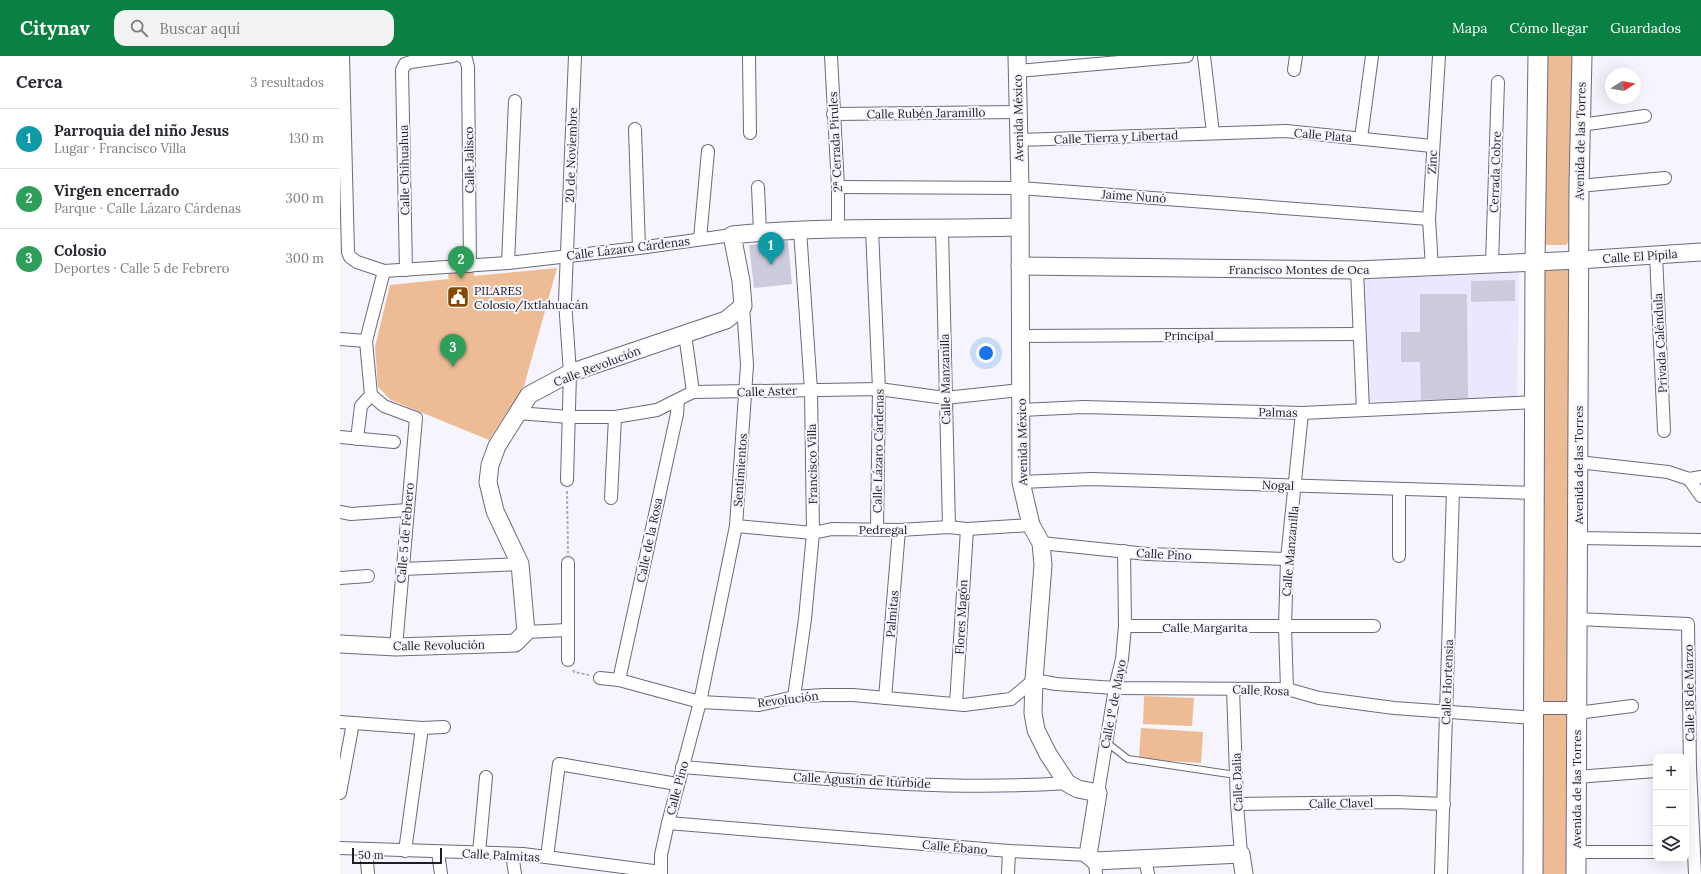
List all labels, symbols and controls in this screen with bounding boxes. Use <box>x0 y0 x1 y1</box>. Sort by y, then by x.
search box <box>114 10 394 46</box>
text: Citynav <box>20 16 90 40</box>
icon: search <box>128 17 150 39</box>
text: Buscar aquí <box>160 19 240 38</box>
text: Mapa <box>1452 19 1488 37</box>
text: Cómo llegar <box>1510 19 1588 37</box>
text: Guardados <box>1610 19 1681 37</box>
north arrow <box>1605 68 1641 104</box>
text: Cerca <box>16 71 63 93</box>
text: 3 resultados <box>250 74 324 91</box>
street label: Avenida México <box>1010 74 1026 163</box>
street label: Avenida de las Torres <box>1571 81 1589 201</box>
street label: 2ª Cerrada Pirules <box>825 91 845 193</box>
street label: Calle Rubén Jaramillo <box>866 104 986 122</box>
street label: 20 de Noviembre <box>562 107 580 203</box>
text: Parroquia del niño Jesus <box>54 121 229 140</box>
street label: Calle Chihuahua <box>396 124 412 216</box>
street label: Calle Plata <box>1293 125 1353 145</box>
street label: Calle Jalisco <box>461 126 477 194</box>
street label: Calle Tierra y Libertad <box>1053 127 1179 147</box>
text: 1 <box>26 130 32 147</box>
text: 130 m <box>289 130 324 147</box>
street label: Cerrada Cobre <box>1486 130 1504 213</box>
text: Lugar · Francisco Villa <box>54 140 186 157</box>
street label: Zinc <box>1424 150 1440 174</box>
text: Virgen encerrado <box>54 181 179 200</box>
street label: Jaime Nunó <box>1100 186 1167 206</box>
text: 2 <box>26 190 32 207</box>
text: 300 m <box>286 190 324 207</box>
text: Parque · Calle Lázaro Cárdenas <box>54 200 241 217</box>
pin: 1 <box>758 232 784 265</box>
street label: Calle Lázaro Cárdenas <box>565 233 691 263</box>
text: Colosio <box>54 241 107 260</box>
pin: 2 <box>448 246 474 279</box>
street label: Calle El Pípila <box>1602 246 1678 266</box>
text: 3 <box>25 250 33 267</box>
text: 300 m <box>286 250 324 267</box>
text: Deportes · Calle 5 de Febrero <box>54 260 229 277</box>
street label: Francisco Montes de Oca <box>1229 262 1369 277</box>
place label: PILARES Colosio/Ixtlahuacán <box>474 283 588 313</box>
public building icon: PILARES Colosio/Ixtlahuacán <box>445 284 471 310</box>
street label: Privada Caléndula <box>1650 293 1670 393</box>
street label: Principal <box>1164 328 1214 343</box>
street label: Calle Manzanilla <box>937 333 953 425</box>
pin: 3 <box>440 334 466 367</box>
street label: Calle Revolución <box>551 342 643 390</box>
your location <box>976 343 996 363</box>
street label: Calle Aster <box>737 382 798 400</box>
street label: Calle Lázaro Cárdenas <box>869 388 887 513</box>
street label: Avenida México <box>1014 398 1030 487</box>
street label: Palmas <box>1258 404 1298 420</box>
street label: Avenida de las Torres <box>1571 405 1586 525</box>
street label: Francisco Villa <box>804 424 820 504</box>
street label: Sentimientos <box>730 432 750 507</box>
street label: Nogal <box>1262 477 1294 493</box>
street label: Calle 5 de Febrero <box>393 482 417 584</box>
street label: Calle de la Rosa <box>633 496 665 584</box>
street label: Calle Manzanilla <box>1279 505 1301 597</box>
street label: Pedregal <box>859 522 907 537</box>
street label: Calle Pino <box>1136 545 1192 563</box>
street label: Flores Magón <box>952 579 970 655</box>
street label: Palmitas <box>882 589 902 638</box>
street label: Calle Margarita <box>1162 620 1248 635</box>
street label: Calle Revolución <box>393 637 485 653</box>
street label: Calle Hortensia <box>1438 639 1456 725</box>
street label: Calle 18 de Marzo <box>1681 644 1697 742</box>
street label: Calle 1º de Mayo <box>1097 658 1129 750</box>
street label: Calle Rosa <box>1232 682 1290 698</box>
street label: Revolución <box>757 688 819 710</box>
street label: Avenida de las Torres <box>1569 729 1584 849</box>
street label: Calle Dalia <box>1228 752 1246 812</box>
map controls <box>1653 754 1689 862</box>
button: + <box>1653 754 1689 790</box>
street label: Calle Pino <box>663 759 691 817</box>
street label: Calle Agustín de Itúrbide <box>793 769 932 791</box>
button: − <box>1653 790 1689 826</box>
street label: Calle Clavel <box>1309 795 1373 811</box>
button: layers <box>1653 826 1689 862</box>
street label: Calle Ébano <box>922 837 988 857</box>
street label: Calle Palmitas <box>462 845 541 865</box>
scale bar <box>352 846 442 865</box>
text: 50 m <box>358 848 384 862</box>

